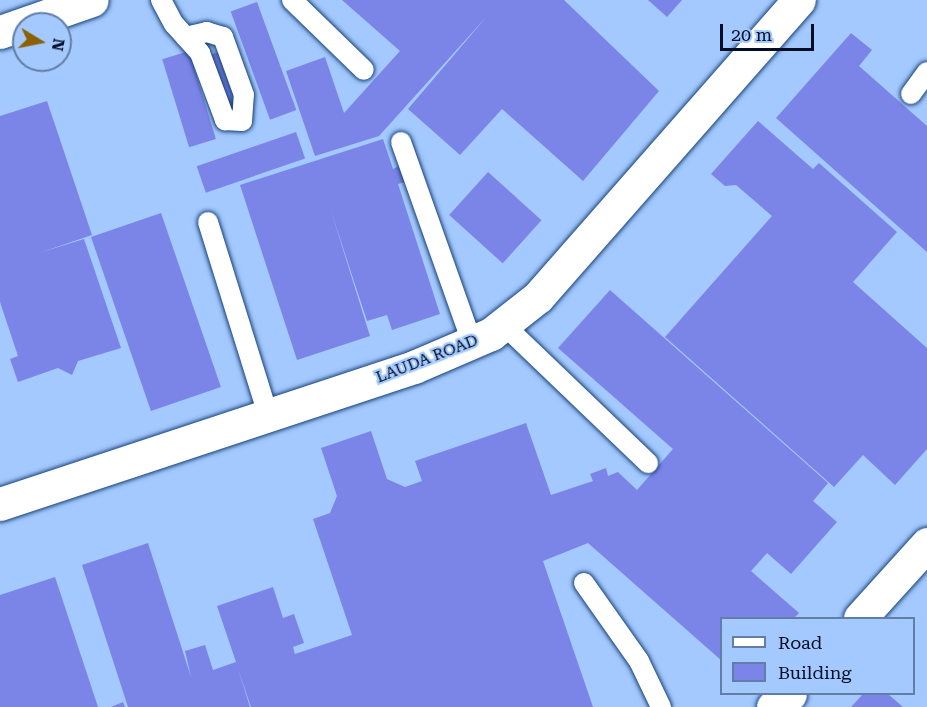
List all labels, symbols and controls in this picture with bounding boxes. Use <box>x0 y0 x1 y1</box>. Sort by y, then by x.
north arrow <box>12 12 72 72</box>
scale bar <box>723 12 818 50</box>
text: 20 m <box>731 24 772 45</box>
text: N <box>48 37 69 53</box>
street label: LAUDA ROAD <box>373 331 481 387</box>
legend <box>720 617 915 695</box>
text: Road <box>778 632 822 653</box>
text: Building <box>778 662 852 683</box>

